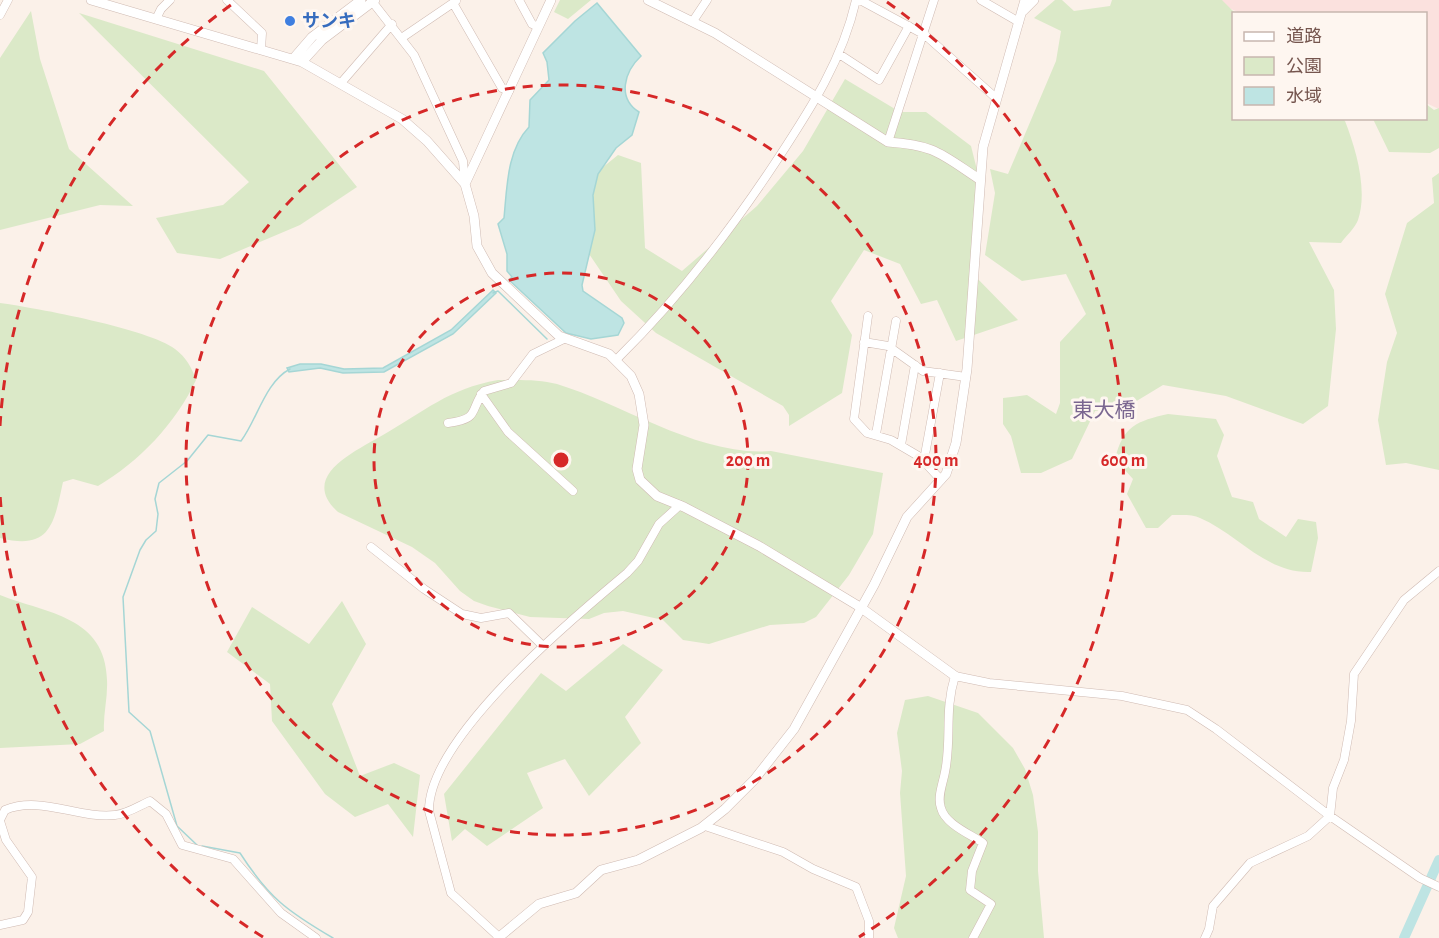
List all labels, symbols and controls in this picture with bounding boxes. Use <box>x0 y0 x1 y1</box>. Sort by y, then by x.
place label: サンキ <box>302 12 356 31</box>
legend <box>1232 12 1427 120</box>
marker: サンキ <box>283 14 297 28</box>
text: 道路 <box>1286 26 1322 46</box>
text: 公園 <box>1286 57 1322 76</box>
text: 水域 <box>1286 87 1322 106</box>
district label: 東大橋 <box>1073 399 1136 421</box>
centre of rings <box>551 450 571 470</box>
text: 200 m <box>726 452 770 470</box>
text: 400 m <box>913 452 959 470</box>
text: 600 m <box>1101 452 1145 470</box>

